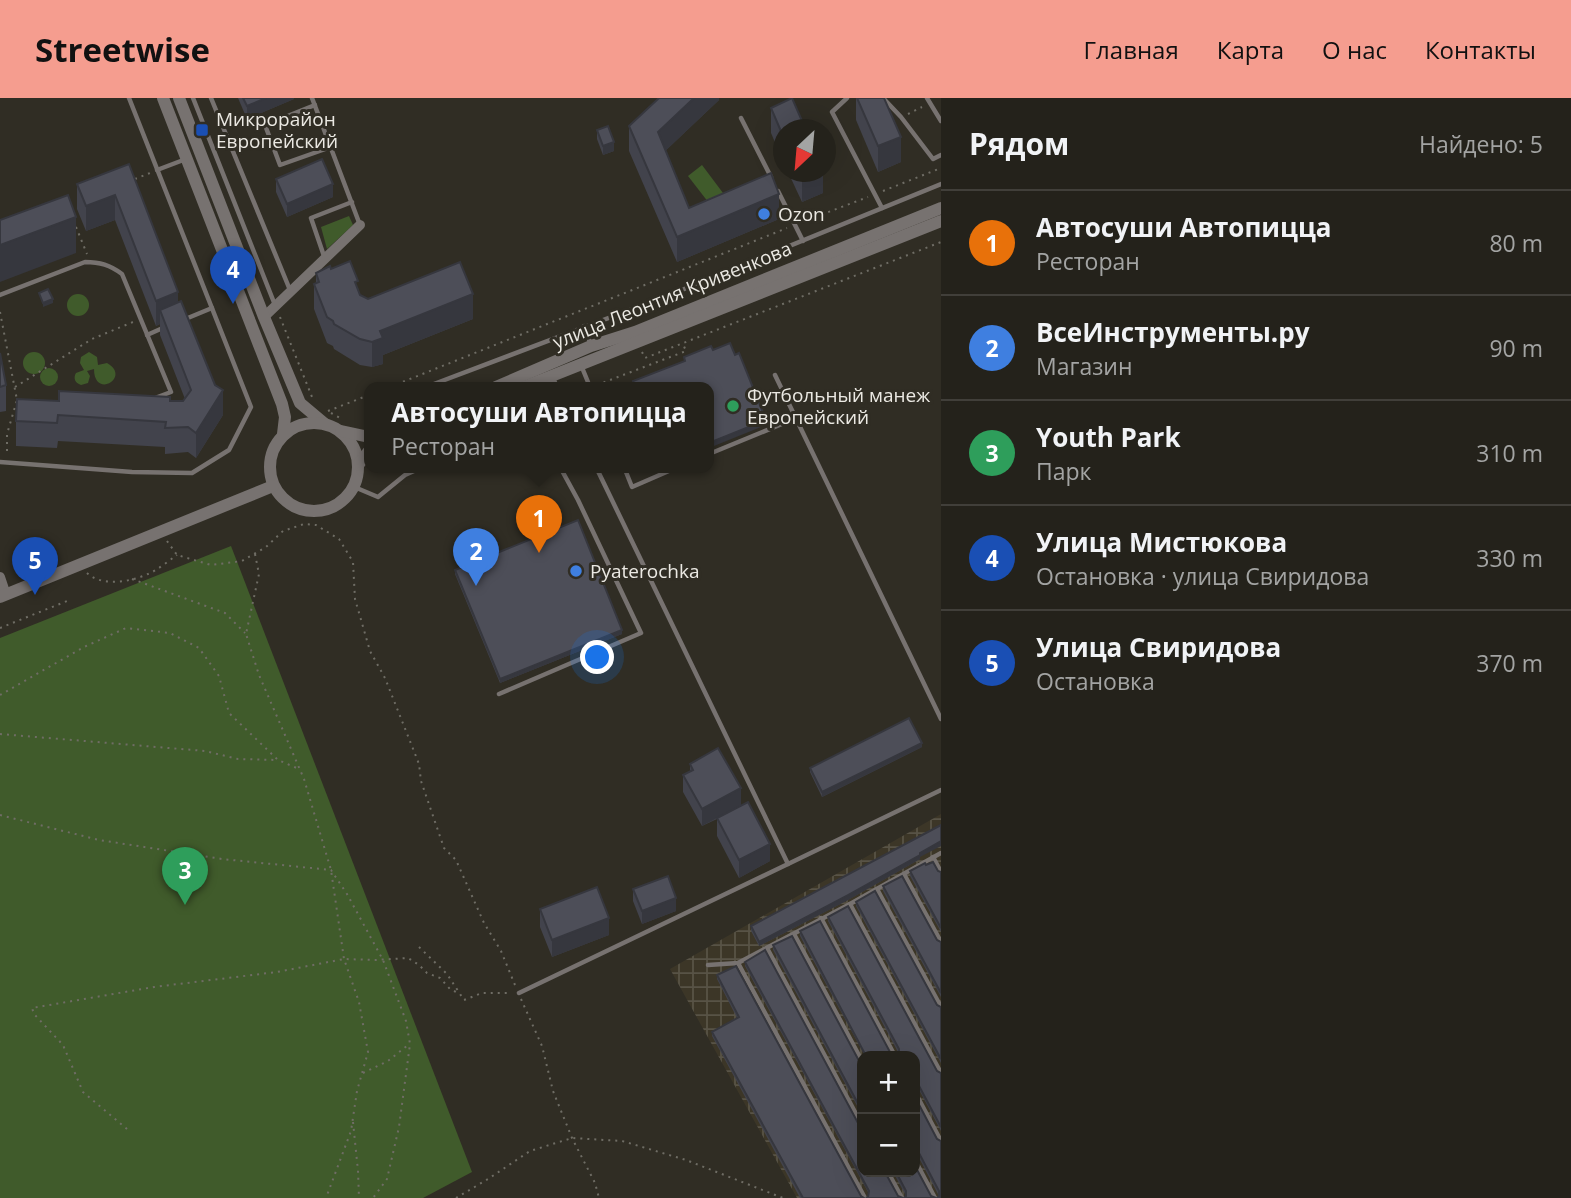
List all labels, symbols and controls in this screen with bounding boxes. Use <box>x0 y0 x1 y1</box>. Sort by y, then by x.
text: Streetwise <box>35 27 210 72</box>
text: Главная <box>1084 33 1179 66</box>
text: Карта <box>1217 33 1284 66</box>
text: О нас <box>1322 33 1387 66</box>
text: Контакты <box>1425 33 1536 66</box>
place label: Микрорайон Европейский <box>216 106 338 154</box>
north arrow <box>773 119 836 182</box>
marker: Микрорайон Европейский <box>194 122 210 138</box>
text: Рядом <box>969 123 1069 164</box>
text: Найдено: 5 <box>1419 128 1543 160</box>
place label: Ozon <box>778 201 825 227</box>
marker: Ozon <box>756 206 772 222</box>
text: Автосуши Автопицца <box>1036 209 1332 245</box>
text: 1 <box>985 227 999 259</box>
text: 80 m <box>1489 227 1543 259</box>
street label: улица Леонтия Кривенкова <box>549 235 795 355</box>
text: Ресторан <box>1036 245 1140 277</box>
pin: 4 <box>210 246 256 304</box>
text: ВсеИнструменты.ру <box>1036 314 1309 350</box>
text: 2 <box>985 332 999 364</box>
text: 90 m <box>1489 332 1543 364</box>
text: Магазин <box>1036 350 1132 382</box>
popup <box>364 382 714 473</box>
place label: Футбольный манеж Европейский <box>747 382 930 430</box>
text: Автосуши Автопицца <box>391 394 687 430</box>
marker: Футбольный манеж Европейский <box>725 398 741 414</box>
text: Youth Park <box>1036 419 1181 455</box>
text: Ресторан <box>391 430 495 462</box>
text: 3 <box>985 437 999 469</box>
text: 310 m <box>1476 437 1543 469</box>
text: Парк <box>1036 455 1091 487</box>
pin: 1 <box>516 495 562 553</box>
text: Улица Мистюкова <box>1036 524 1287 560</box>
pin: 2 <box>453 528 499 586</box>
pin: 5 <box>12 537 58 595</box>
text: 4 <box>985 542 999 574</box>
text: 330 m <box>1476 542 1543 574</box>
place label: Pyaterochka <box>590 558 699 584</box>
text: Остановка · улица Свиридова <box>1036 560 1369 592</box>
marker: Pyaterochka <box>568 563 584 579</box>
text: Улица Свиридова <box>1036 629 1281 665</box>
your location <box>580 640 614 674</box>
text: 5 <box>985 647 999 679</box>
text: 370 m <box>1476 647 1543 679</box>
text: Остановка <box>1036 665 1155 697</box>
pin: 3 <box>162 847 208 905</box>
map controls <box>857 1051 920 1177</box>
button: + <box>857 1051 920 1114</box>
button: − <box>857 1114 920 1177</box>

